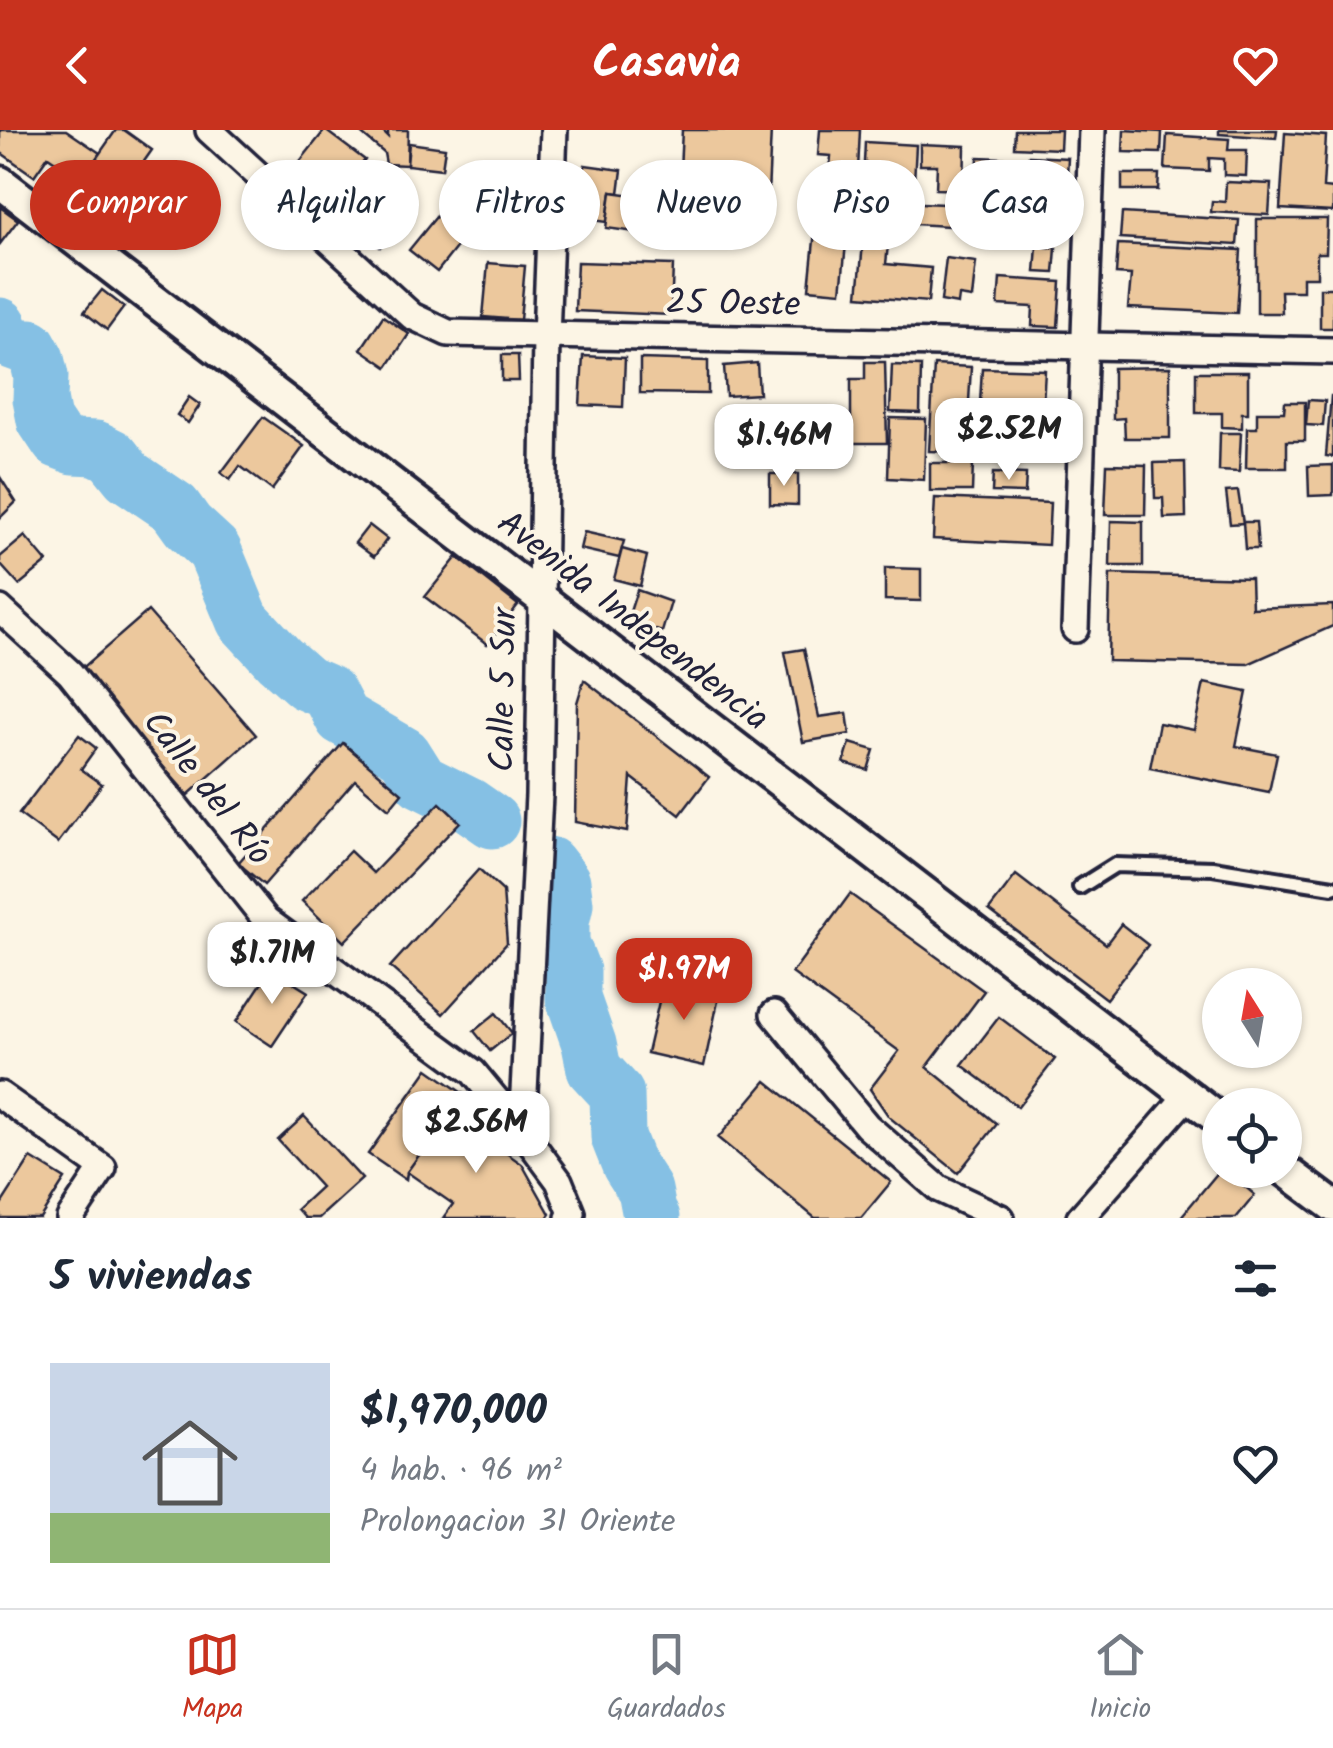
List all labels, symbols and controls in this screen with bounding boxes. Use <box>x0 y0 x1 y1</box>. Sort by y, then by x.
text: Casavia <box>592 29 741 101</box>
icon: back <box>50 38 105 93</box>
icon: heart <box>1228 38 1283 93</box>
chip: Comprar <box>30 160 221 250</box>
chip: Alquilar <box>241 160 419 250</box>
chip: Filtros <box>439 160 600 250</box>
chip: Nuevo <box>620 160 777 250</box>
chip: Piso <box>797 160 925 250</box>
chip: Casa <box>945 160 1084 250</box>
street label: 25 Oeste <box>665 276 801 334</box>
pin: $2.52M <box>928 398 1090 483</box>
pin: $1.46M <box>703 404 865 489</box>
text: $2.52M <box>957 405 1061 456</box>
text: $1.46M <box>736 411 832 462</box>
street label: Avenida Independencia <box>484 498 780 746</box>
street label: Calle 5 Sur <box>476 605 534 773</box>
street label: Calle del Río <box>127 699 285 879</box>
pin: $1.71M <box>191 922 353 1007</box>
text: $1.71M <box>229 929 315 980</box>
pin: $1.97M <box>603 938 765 1023</box>
text: $1.97M <box>638 945 730 996</box>
north arrow <box>1202 968 1302 1068</box>
map controls <box>1202 968 1302 1188</box>
button: locate <box>1202 1088 1302 1188</box>
pin: $2.56M <box>395 1091 557 1176</box>
text: $2.56M <box>425 1098 527 1149</box>
text: 5 viviendas <box>50 1245 252 1312</box>
icon: filters <box>1228 1251 1283 1306</box>
text: $1,970,000 <box>360 1379 547 1446</box>
icon: home <box>130 1403 250 1523</box>
icon: heart <box>1228 1436 1283 1491</box>
text: 4 hab. · 96 m² <box>360 1446 562 1497</box>
text: Prolongacion 31 Oriente <box>360 1497 676 1548</box>
tab: Mapa <box>182 1627 244 1732</box>
tab: Guardados <box>607 1627 726 1732</box>
tab: Inicio <box>1089 1627 1151 1732</box>

